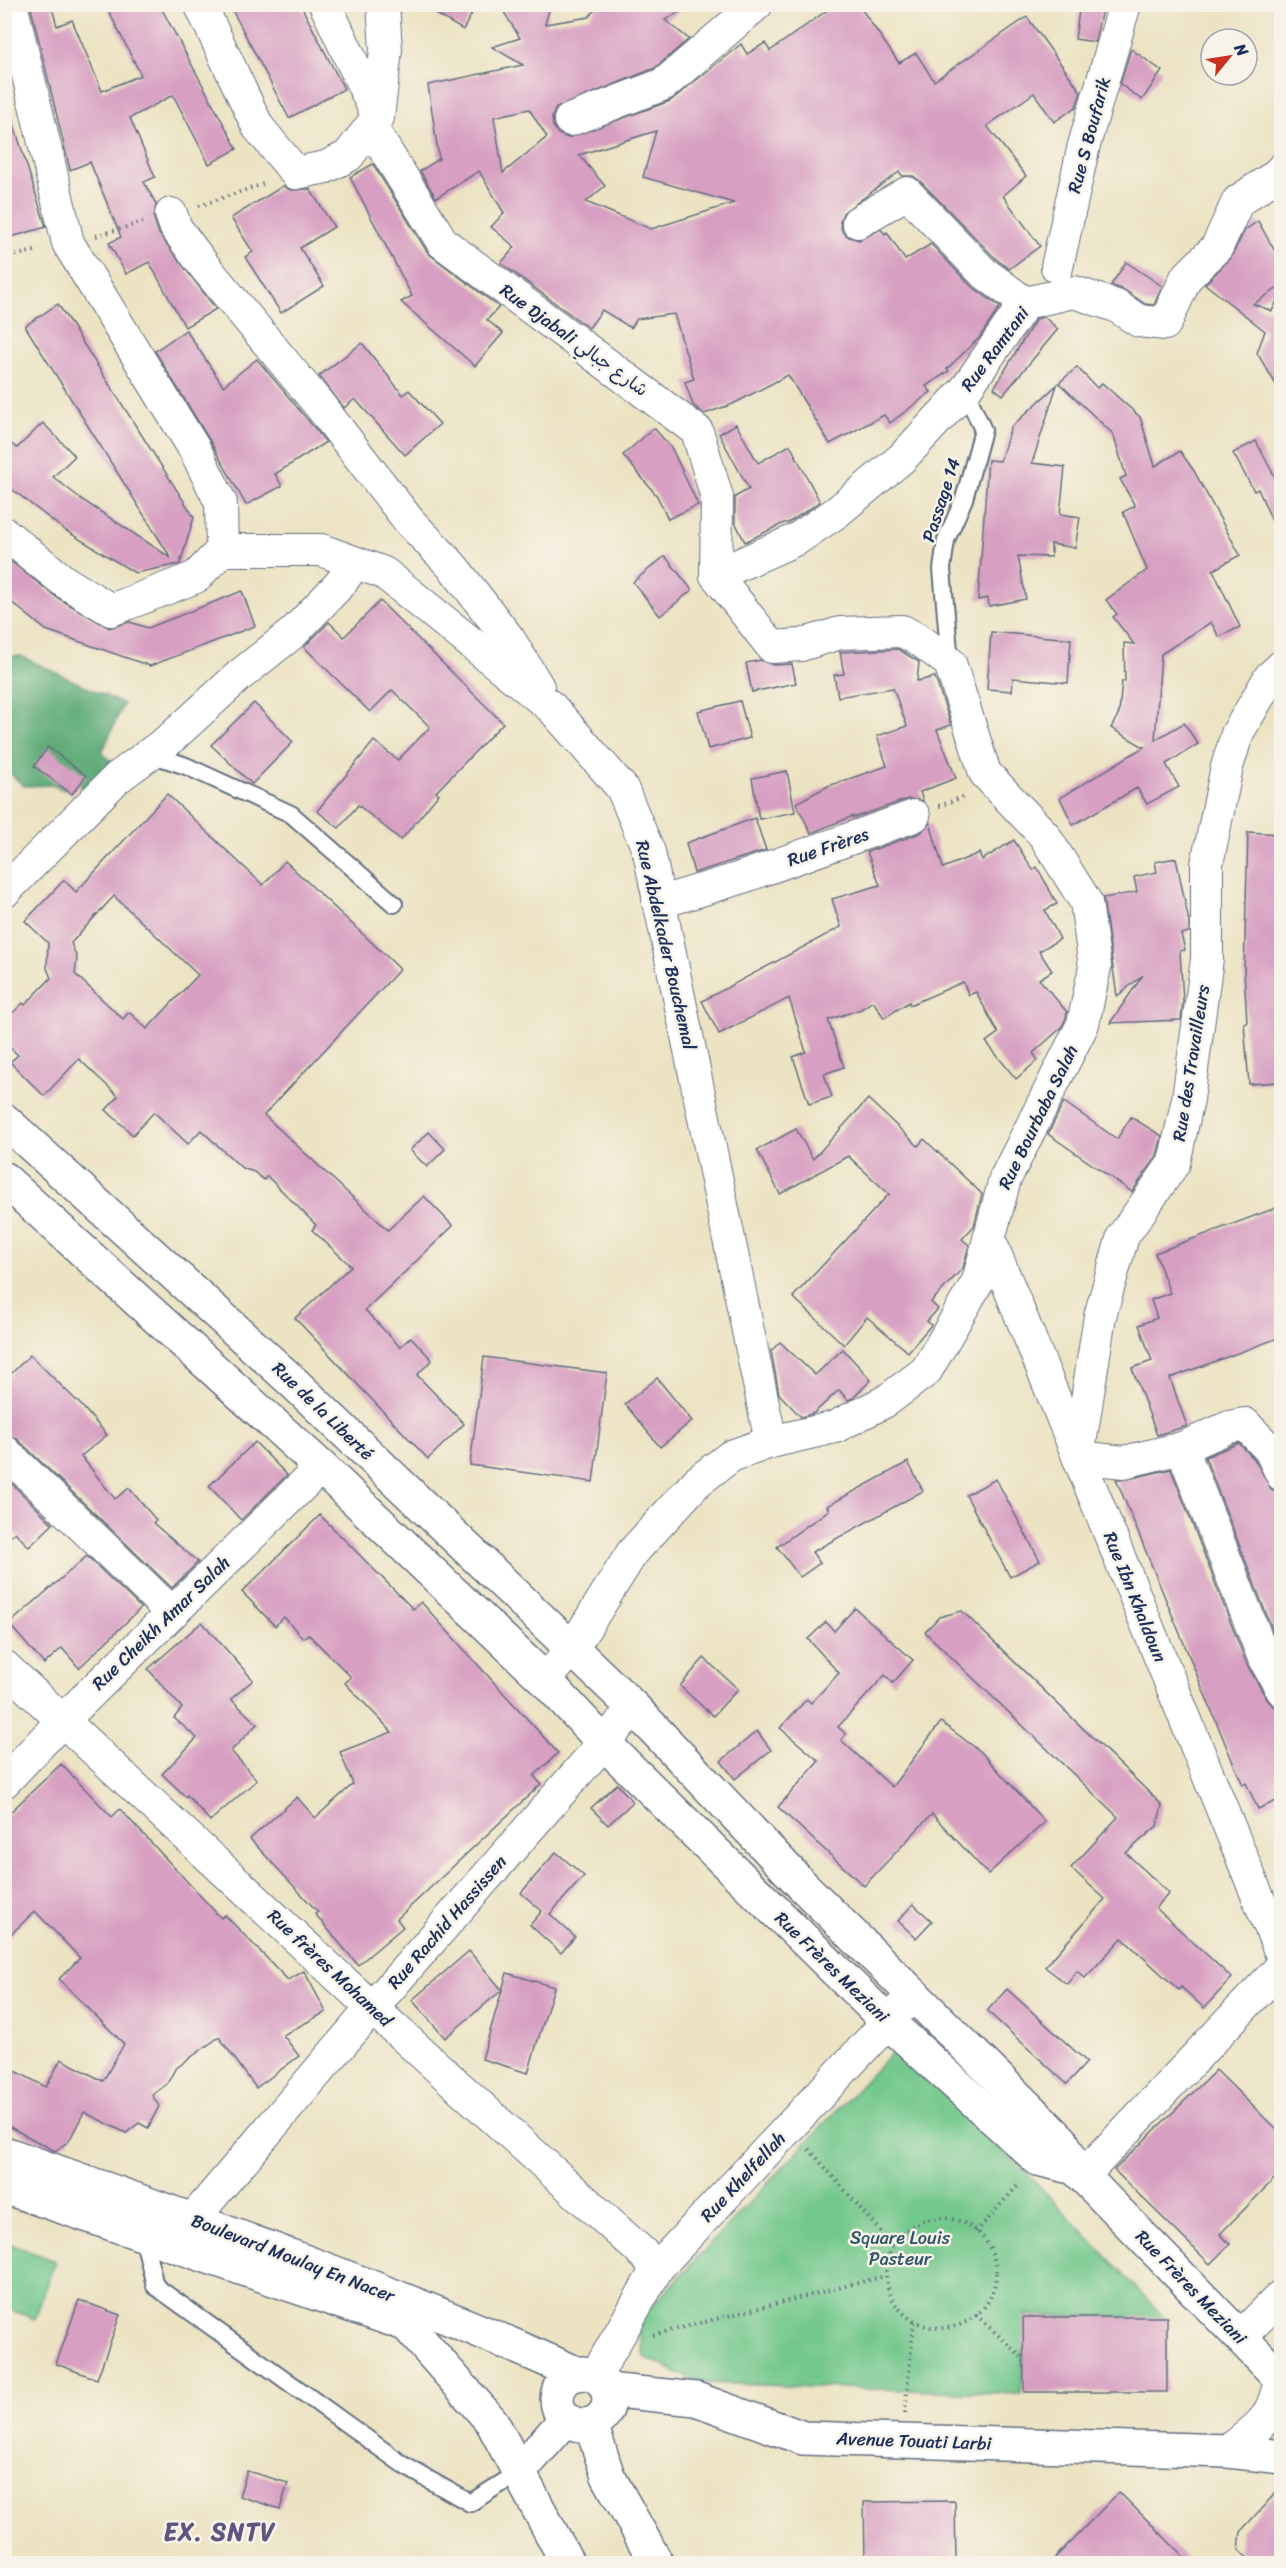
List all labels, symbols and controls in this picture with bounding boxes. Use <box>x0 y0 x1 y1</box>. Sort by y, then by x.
north arrow <box>1199 27 1259 87</box>
text: N <box>1226 37 1257 63</box>
street label: Rue S Boufarik <box>1058 73 1120 197</box>
street label: Rue Djabali شارع جبالي <box>493 275 655 405</box>
street label: Rue Ramtani <box>952 299 1038 399</box>
street label: Passage 14 <box>912 454 970 546</box>
street label: Rue Frères <box>783 818 874 876</box>
street label: Rue Abdelkader Bouchemal <box>626 837 706 1054</box>
street label: Rue des Travailleurs <box>1163 982 1219 1144</box>
street label: Rue Bourbaba Salah <box>989 1039 1087 1195</box>
street label: Rue de la Liberté <box>264 1354 382 1468</box>
street label: Rue Ibn Khaldoun <box>1094 1527 1176 1667</box>
street label: Rue Cheikh Amar Salah <box>84 1548 238 1698</box>
street label: Rue Rachid Hassissen <box>379 1847 515 1997</box>
street label: Rue frères Mohamed <box>260 1901 401 2036</box>
street label: Rue Frères Meziani <box>767 1903 898 2031</box>
street label: Rue Khelfellah <box>692 2124 794 2230</box>
street label: Boulevard Moulay En Nacer <box>186 2204 401 2312</box>
park label: Square Louis Pasteur <box>850 2222 951 2275</box>
street label: Rue Frères Meziani <box>1127 2222 1255 2353</box>
street label: Avenue Touati Larbi <box>835 2422 993 2460</box>
district label: EX. SNTV <box>164 2511 276 2553</box>

